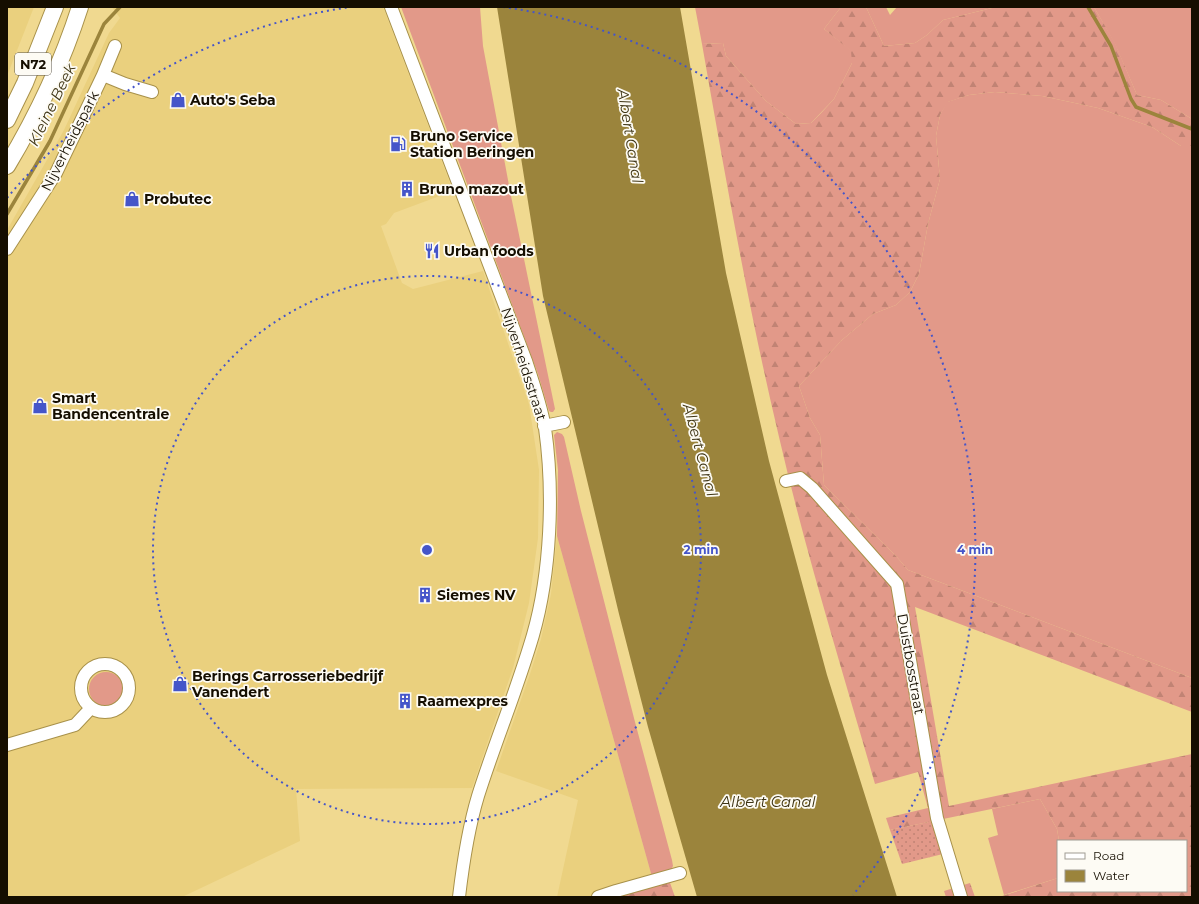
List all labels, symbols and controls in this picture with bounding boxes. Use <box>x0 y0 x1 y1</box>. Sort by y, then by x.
road number: N72 <box>15 53 51 75</box>
water label: Kleine Beek <box>23 60 80 149</box>
water label: Albert Canal <box>614 86 647 184</box>
street label: Nijverheidspark <box>37 87 103 194</box>
shop icon: Auto's Seba <box>169 91 187 109</box>
place label: Auto's Seba <box>189 91 276 109</box>
place label: Bruno Service Station Beringen <box>410 127 534 161</box>
fuel station icon: Bruno Service Station Beringen <box>389 135 407 153</box>
building icon: Bruno mazout <box>398 180 416 198</box>
place label: Bruno mazout <box>419 180 524 198</box>
shop icon: Probutec <box>123 190 141 208</box>
place label: Probutec <box>144 190 212 208</box>
restaurant icon: Urban foods <box>423 242 441 260</box>
place label: Urban foods <box>444 242 534 260</box>
street label: Nijverheidsstraat <box>497 305 551 423</box>
place label: Smart Bandencentrale <box>52 389 169 423</box>
shop icon: Smart Bandencentrale <box>31 397 49 415</box>
water label: Albert Canal <box>679 400 722 498</box>
text: 2 min <box>684 542 718 557</box>
text: 4 min <box>957 542 993 557</box>
centre of rings <box>420 543 434 557</box>
building icon: Siemes NV <box>416 586 434 604</box>
place label: Siemes NV <box>437 586 516 604</box>
street label: Duistbosstraat <box>893 612 929 716</box>
place label: Berings Carrosseriebedrijf Vanendert <box>191 667 384 701</box>
shop icon: Berings Carrosseriebedrijf Vanendert <box>171 675 189 693</box>
building icon: Raamexpres <box>396 692 414 710</box>
place label: Raamexpres <box>417 692 509 710</box>
water label: Albert Canal <box>719 792 816 811</box>
legend <box>1057 840 1187 892</box>
text: Road <box>1093 848 1124 863</box>
text: Water <box>1093 868 1130 883</box>

